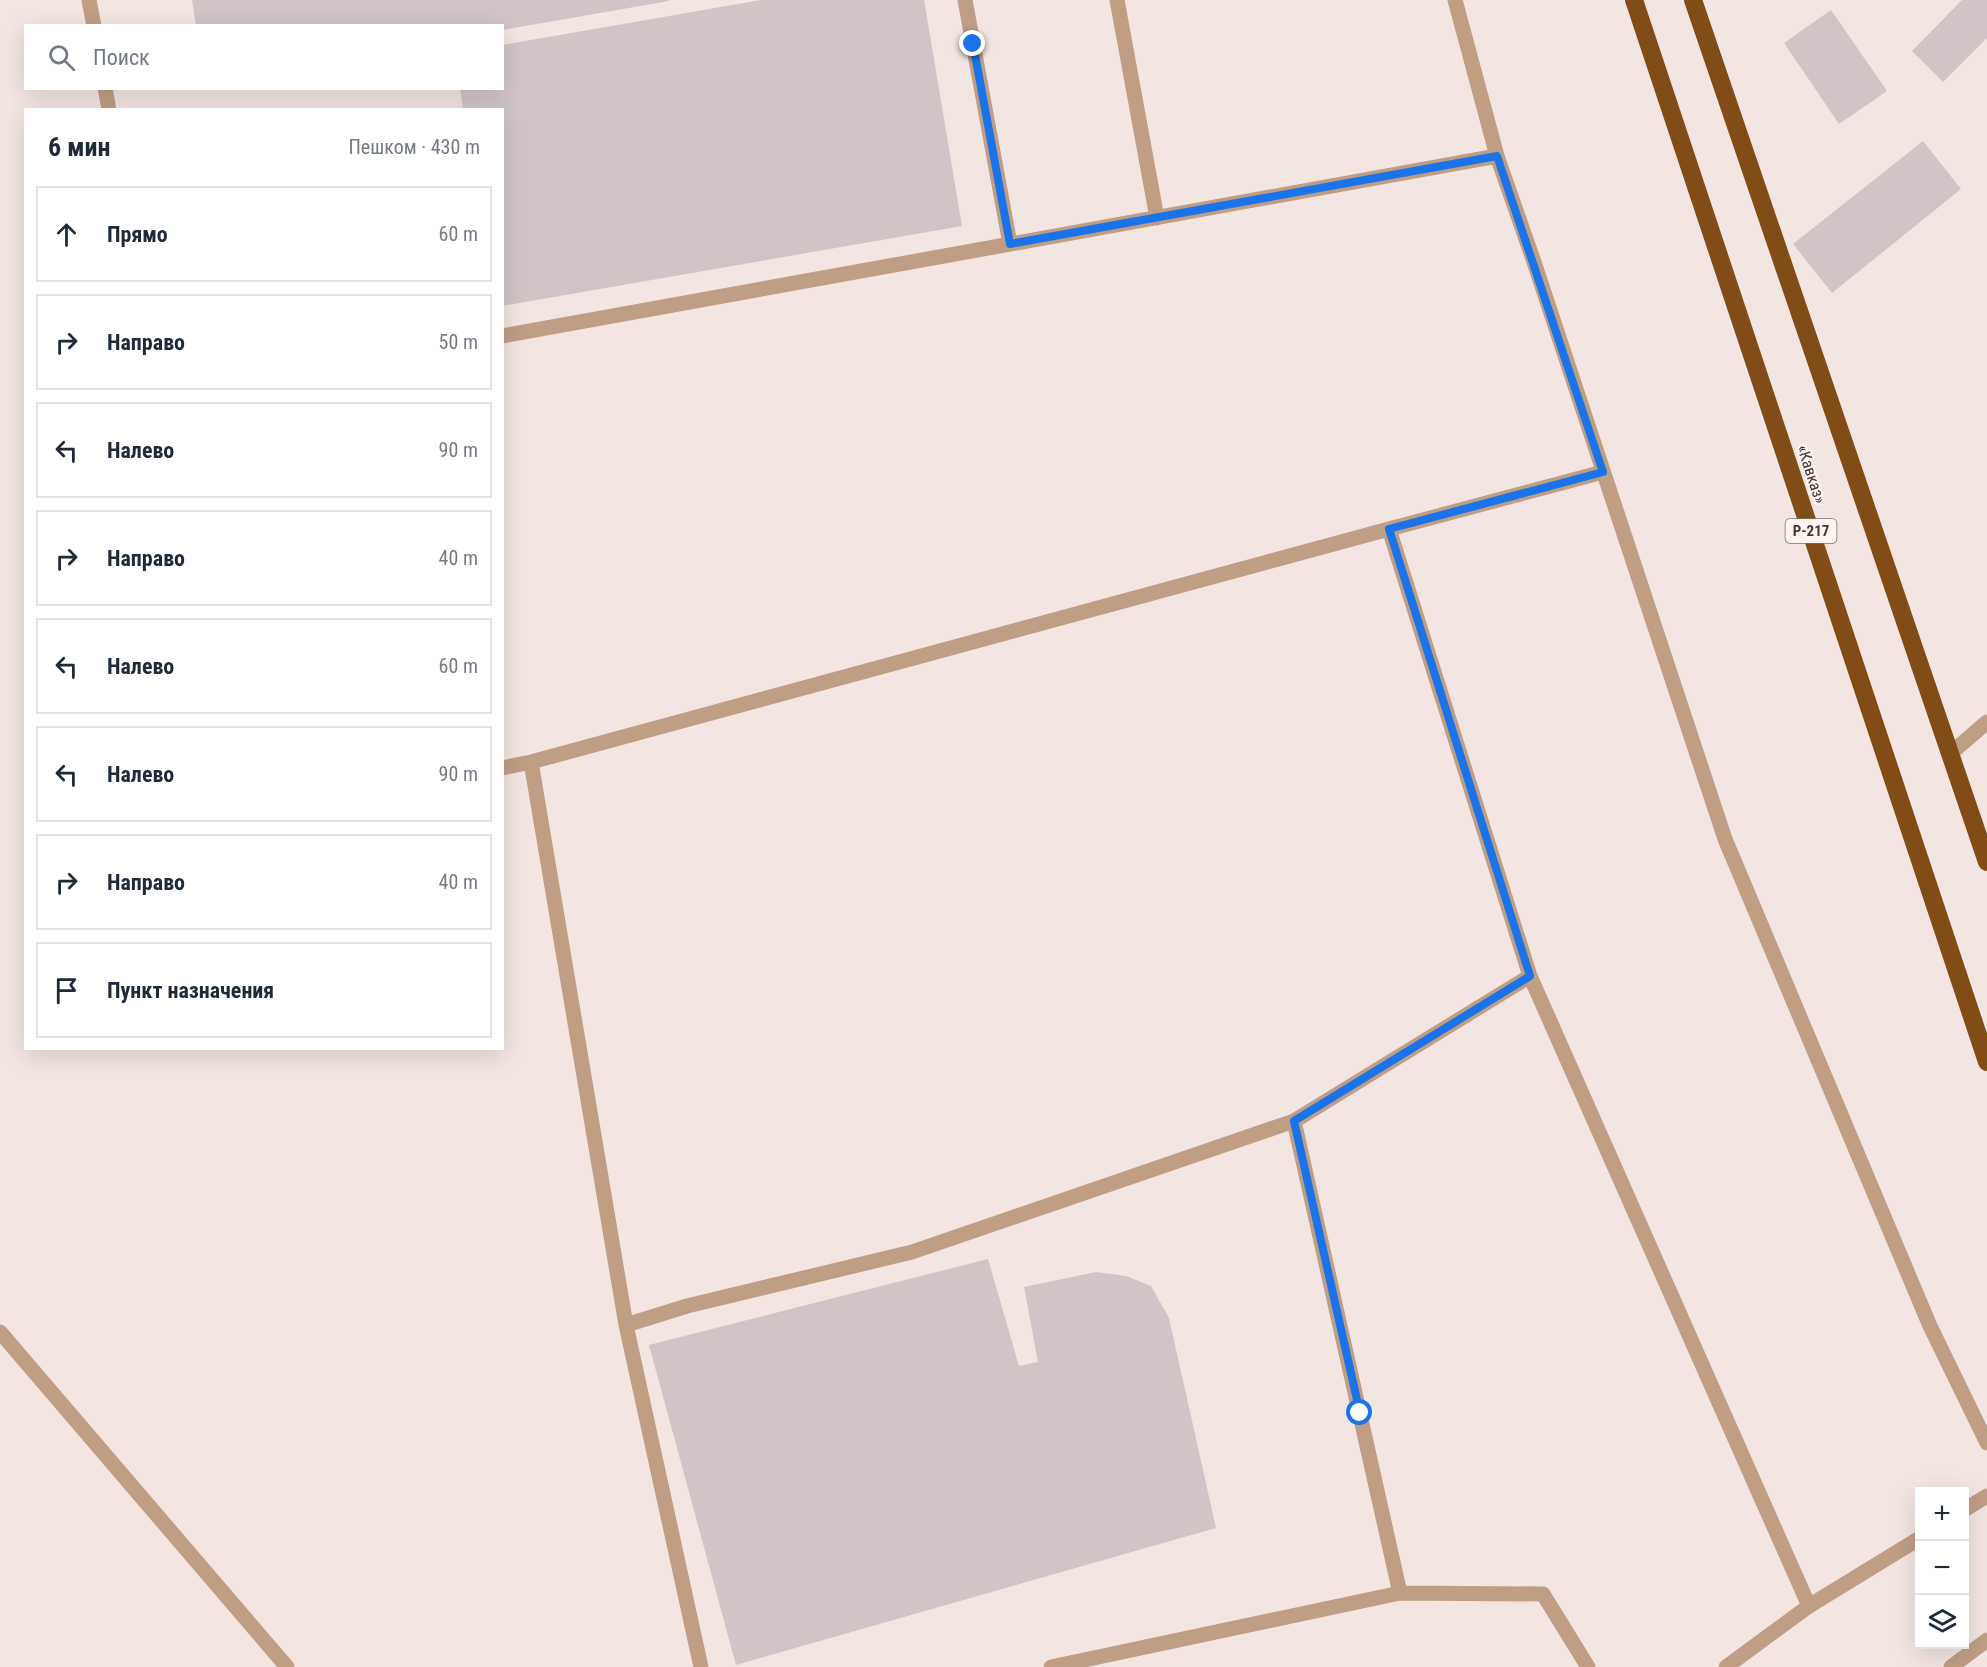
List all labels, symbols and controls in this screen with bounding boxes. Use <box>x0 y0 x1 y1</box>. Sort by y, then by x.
search box <box>24 24 504 90</box>
route end <box>959 30 985 56</box>
icon: search <box>45 41 78 74</box>
text: Поиск <box>93 45 150 70</box>
text: 6 мин <box>48 132 110 162</box>
text: Пешком · 430 m <box>348 135 480 159</box>
icon: ahead <box>50 218 83 251</box>
text: Прямо <box>107 222 168 247</box>
text: 60 m <box>439 222 478 246</box>
icon: right <box>50 326 83 359</box>
text: Направо <box>107 330 185 355</box>
text: 50 m <box>439 330 478 354</box>
icon: left <box>50 434 83 467</box>
text: Налево <box>107 438 174 463</box>
text: 90 m <box>439 438 478 462</box>
street label: «Кавказ» <box>1793 442 1830 506</box>
road number: Р-217 <box>1786 519 1836 543</box>
icon: right <box>50 542 83 575</box>
text: Направо <box>107 546 185 571</box>
text: 40 m <box>439 546 478 570</box>
icon: left <box>50 650 83 683</box>
text: Налево <box>107 654 174 679</box>
text: 60 m <box>439 654 478 678</box>
icon: left <box>50 758 83 791</box>
text: Налево <box>107 762 174 787</box>
text: 90 m <box>439 762 478 786</box>
icon: right <box>50 866 83 899</box>
text: Направо <box>107 870 185 895</box>
text: 40 m <box>439 870 478 894</box>
icon: arrive <box>50 974 83 1007</box>
text: Пункт назначения <box>107 978 274 1003</box>
route start <box>1346 1399 1372 1425</box>
map controls <box>1915 1487 1969 1649</box>
button: + <box>1915 1487 1969 1541</box>
button: − <box>1915 1541 1969 1595</box>
button: layers <box>1915 1595 1969 1649</box>

